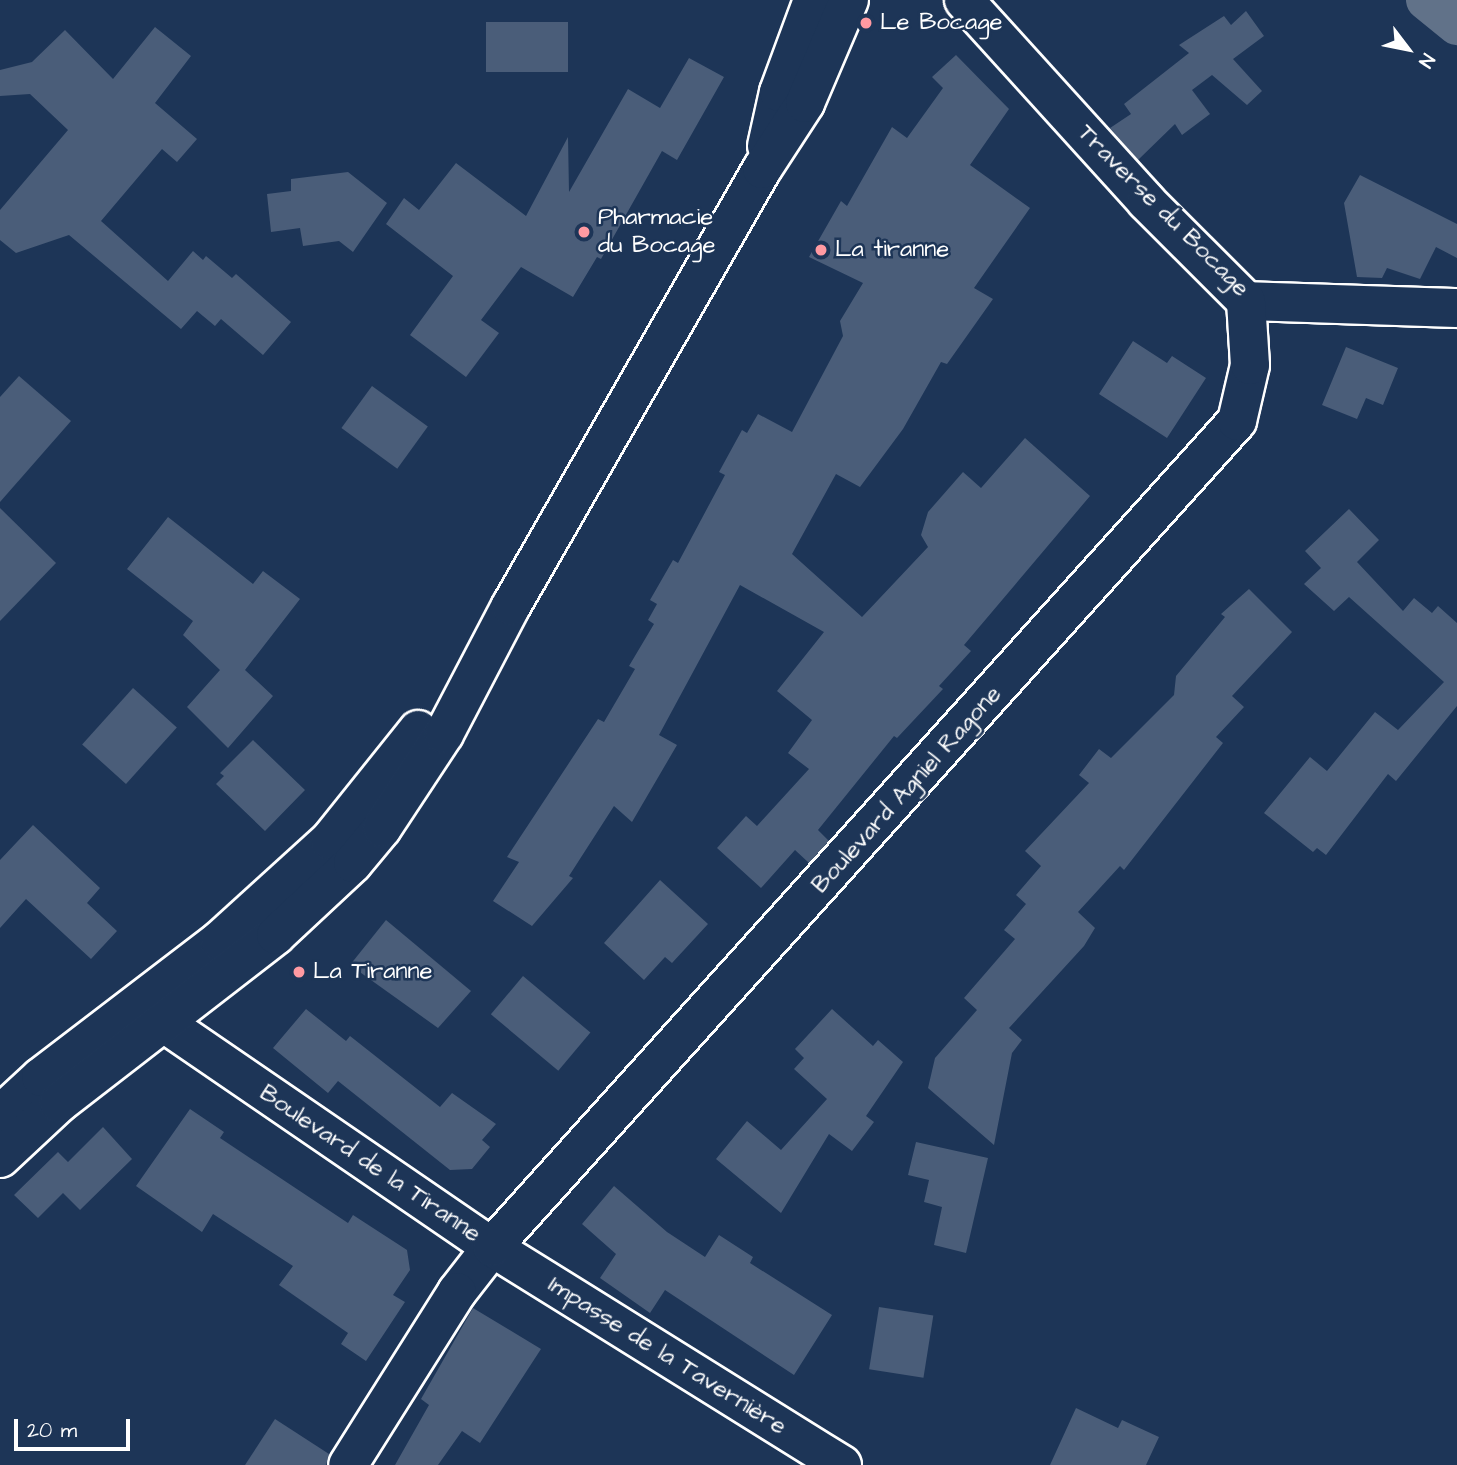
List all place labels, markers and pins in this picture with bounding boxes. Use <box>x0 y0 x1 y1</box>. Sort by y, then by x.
place label: Le Bocage <box>880 9 1003 37</box>
marker: Le Bocage <box>858 15 874 31</box>
place label: Pharmacie du Bocage <box>598 204 715 260</box>
marker: Pharmacie du Bocage <box>576 224 592 240</box>
place label: La tiranne <box>835 236 949 264</box>
marker: La tiranne <box>813 242 829 258</box>
place label: La Tiranne <box>313 958 432 986</box>
marker: La Tiranne <box>291 964 307 980</box>

